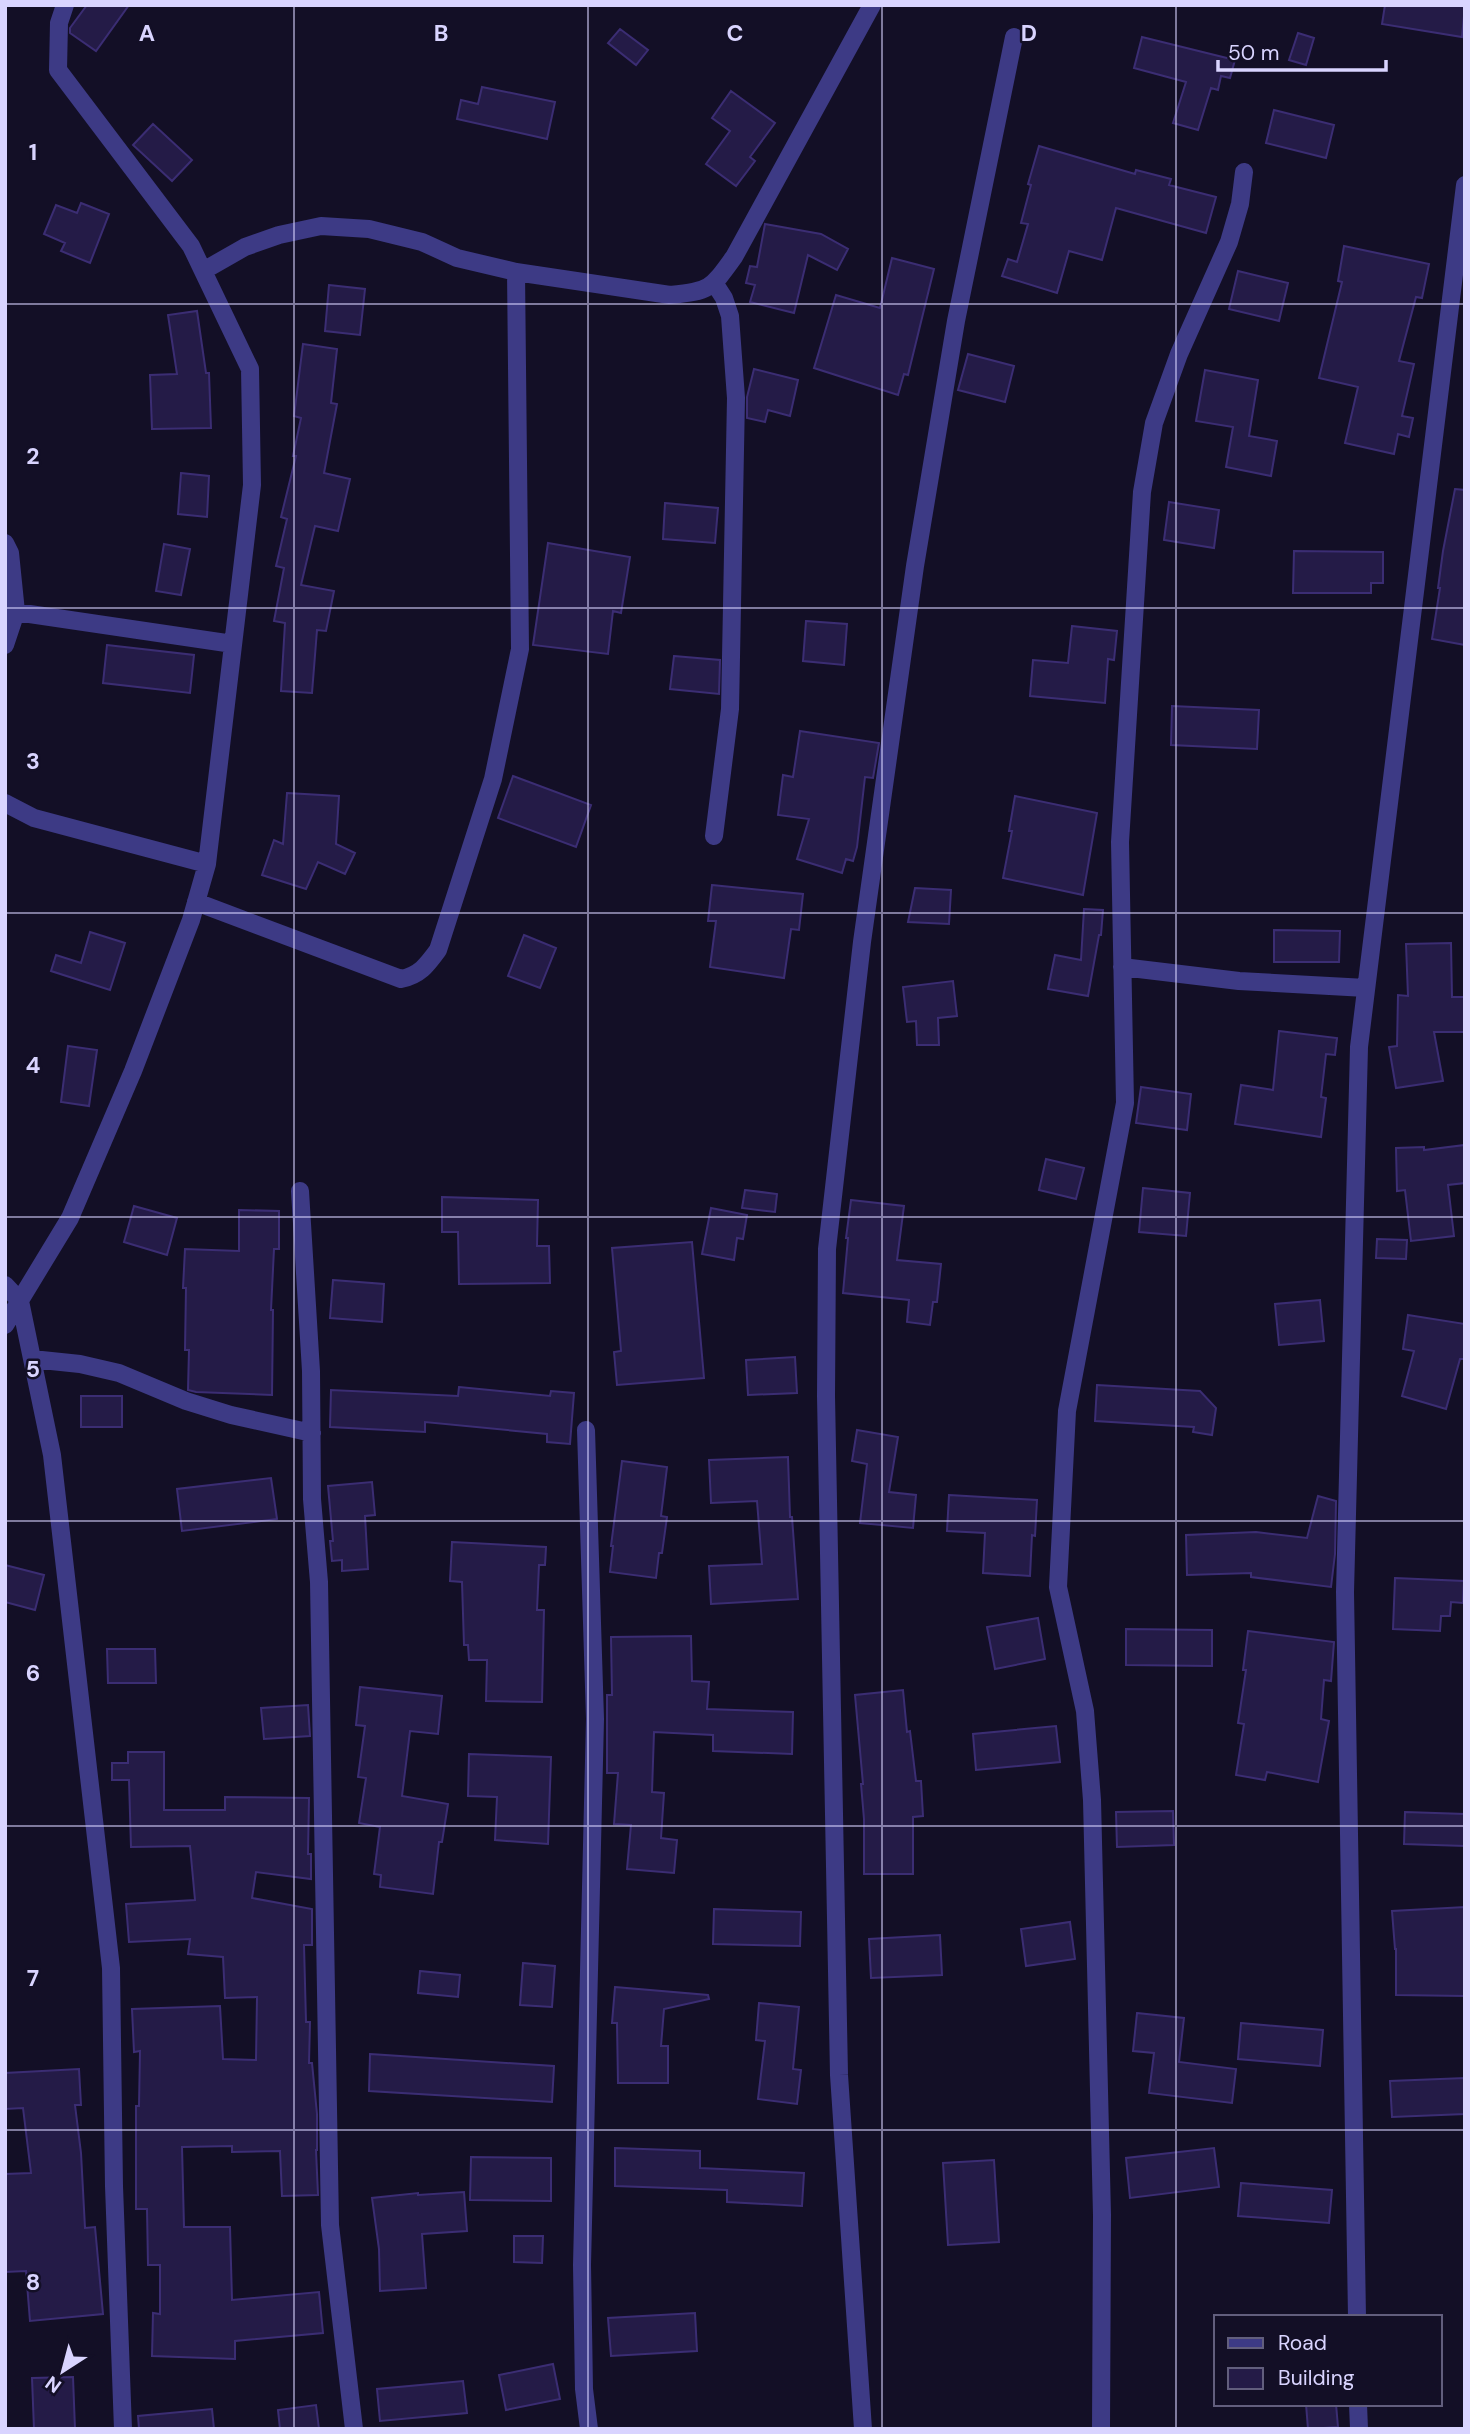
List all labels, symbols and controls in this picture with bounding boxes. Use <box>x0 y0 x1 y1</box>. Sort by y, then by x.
text: A <box>139 18 155 48</box>
text: B <box>434 18 448 48</box>
text: C <box>727 18 743 48</box>
text: D <box>1021 18 1037 48</box>
scale bar <box>1218 28 1386 72</box>
text: 50 m <box>1228 39 1279 67</box>
text: 1 <box>29 137 37 167</box>
text: 2 <box>26 441 40 471</box>
text: 3 <box>26 746 40 776</box>
text: 4 <box>26 1050 41 1080</box>
text: 5 <box>26 1354 40 1384</box>
text: 6 <box>26 1658 40 1688</box>
text: 7 <box>27 1963 39 1993</box>
text: 8 <box>26 2267 40 2297</box>
legend <box>1214 2315 1442 2406</box>
text: Road <box>1278 2329 1327 2357</box>
north arrow <box>28 2336 98 2406</box>
text: Building <box>1278 2364 1355 2392</box>
text: N <box>40 2370 66 2399</box>

